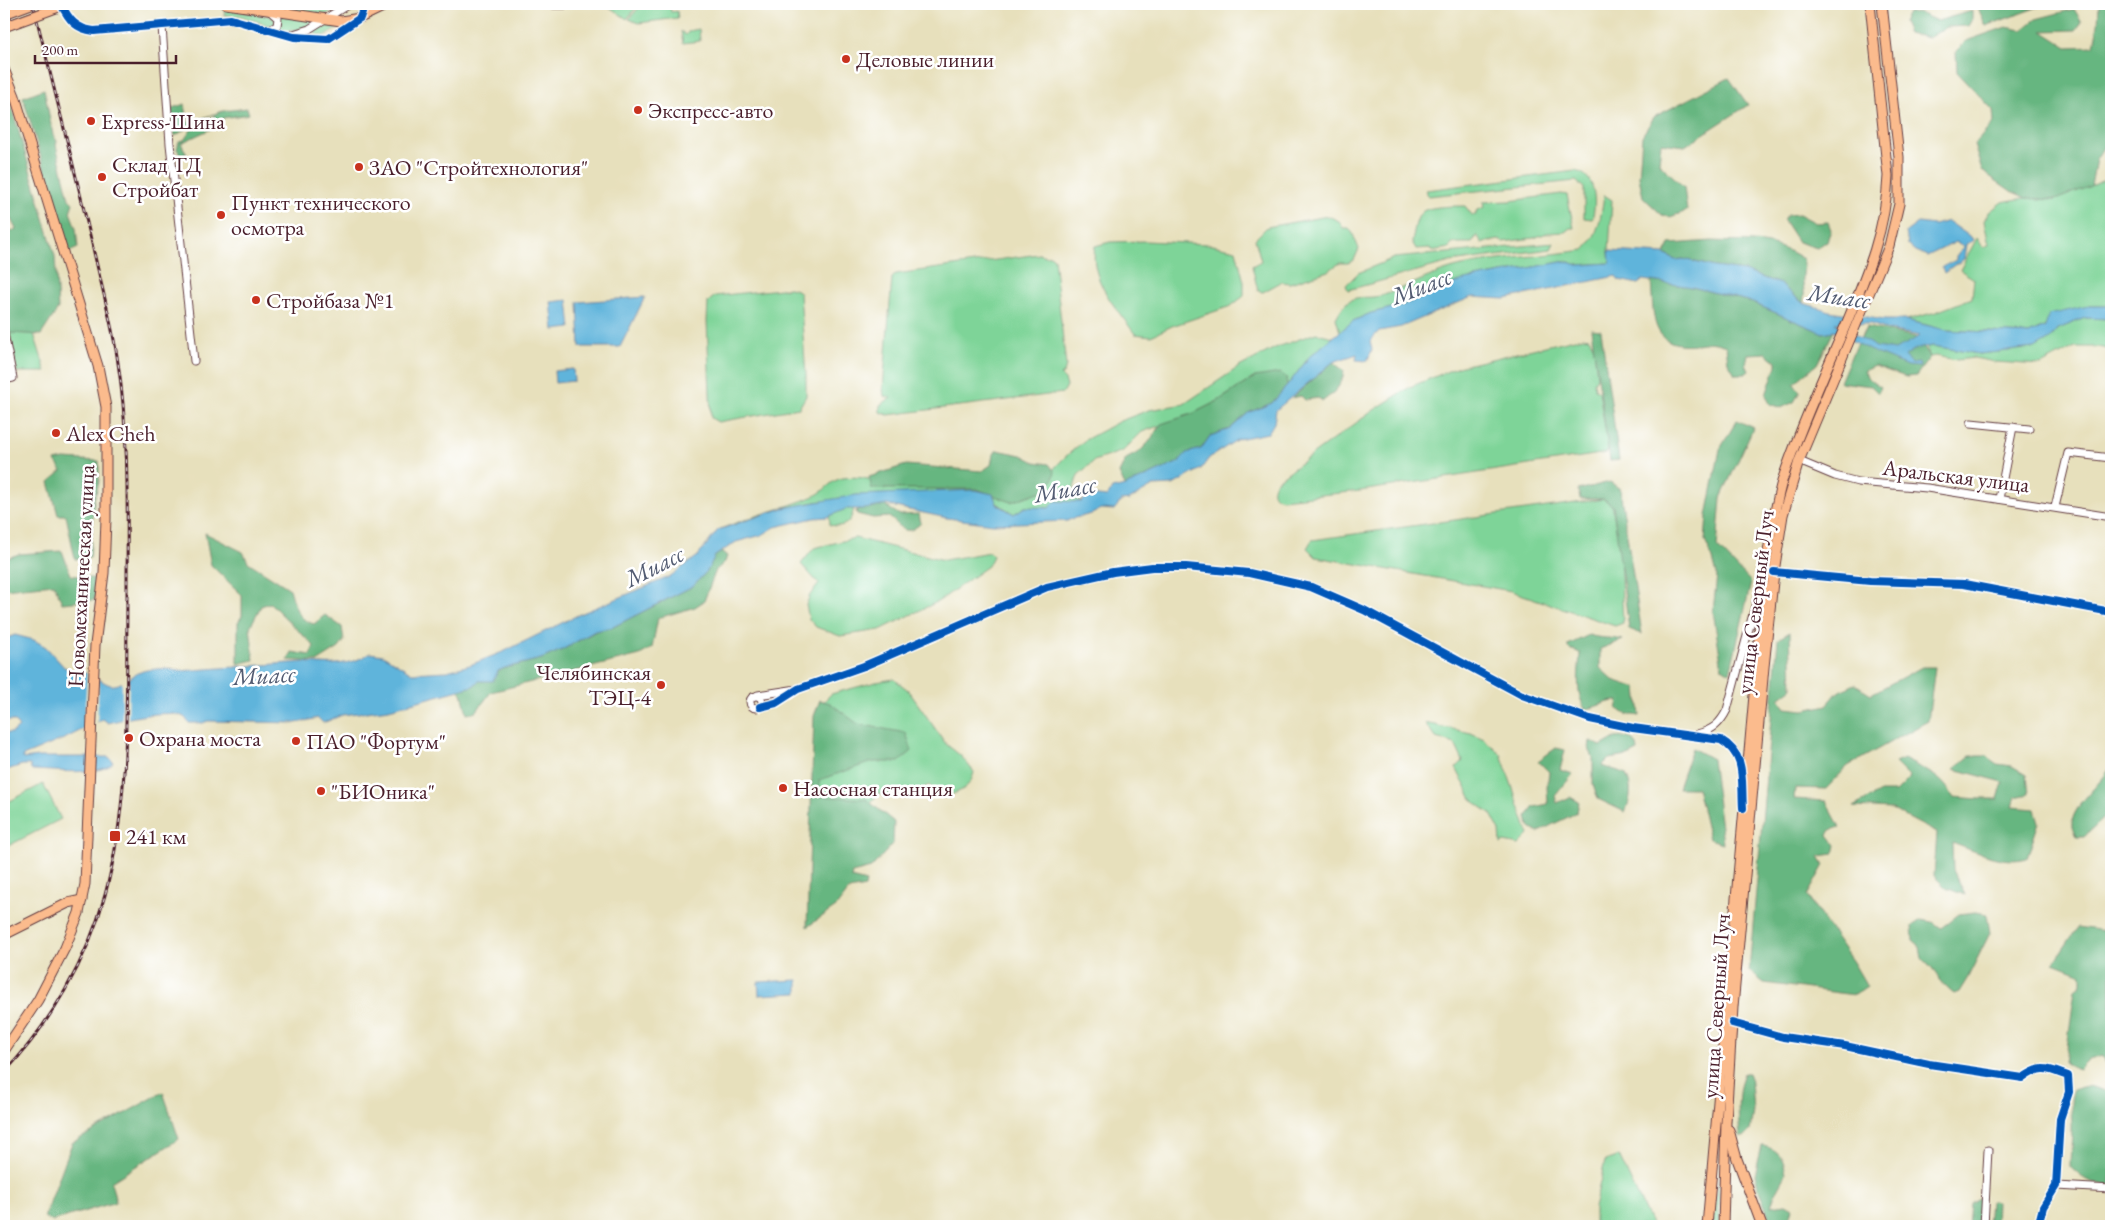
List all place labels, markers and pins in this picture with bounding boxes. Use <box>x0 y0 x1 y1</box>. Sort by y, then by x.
place label: Деловые линии <box>856 45 995 74</box>
marker: Деловые линии <box>840 53 852 65</box>
place label: Экспресс-авто <box>648 96 773 125</box>
marker: Экспресс-авто <box>632 104 644 116</box>
place label: Express-Шина <box>101 107 225 136</box>
marker: Express-Шина <box>85 115 97 127</box>
place label: Склад ТД Стройбат <box>112 150 202 204</box>
place label: ЗАО "Стройтехнология" <box>369 153 588 182</box>
marker: ЗАО "Стройтехнология" <box>353 161 365 173</box>
marker: Склад ТД Стройбат <box>96 171 108 183</box>
place label: Пункт технического осмотра <box>231 188 411 242</box>
marker: Пункт технического осмотра <box>215 209 227 221</box>
place label: Стройбаза №1 <box>266 286 394 315</box>
marker: Стройбаза №1 <box>250 294 262 306</box>
place label: Alex Cheh <box>65 419 155 448</box>
marker: Alex Cheh <box>50 427 62 439</box>
place label: Челябинская ТЭЦ-4 <box>536 658 651 712</box>
marker: Челябинская ТЭЦ-4 <box>655 679 667 691</box>
place label: Охрана моста <box>139 724 261 753</box>
place label: ПАО "Фортум" <box>306 727 446 756</box>
marker: Охрана моста <box>123 732 135 744</box>
marker: ПАО "Фортум" <box>290 735 302 747</box>
place label: Насосная станция <box>793 774 953 803</box>
place label: "БИОника" <box>331 777 435 806</box>
marker: Насосная станция <box>777 782 789 794</box>
marker: "БИОника" <box>315 785 327 797</box>
place label: 241 км <box>126 822 187 851</box>
marker: 241 км <box>108 829 122 843</box>

